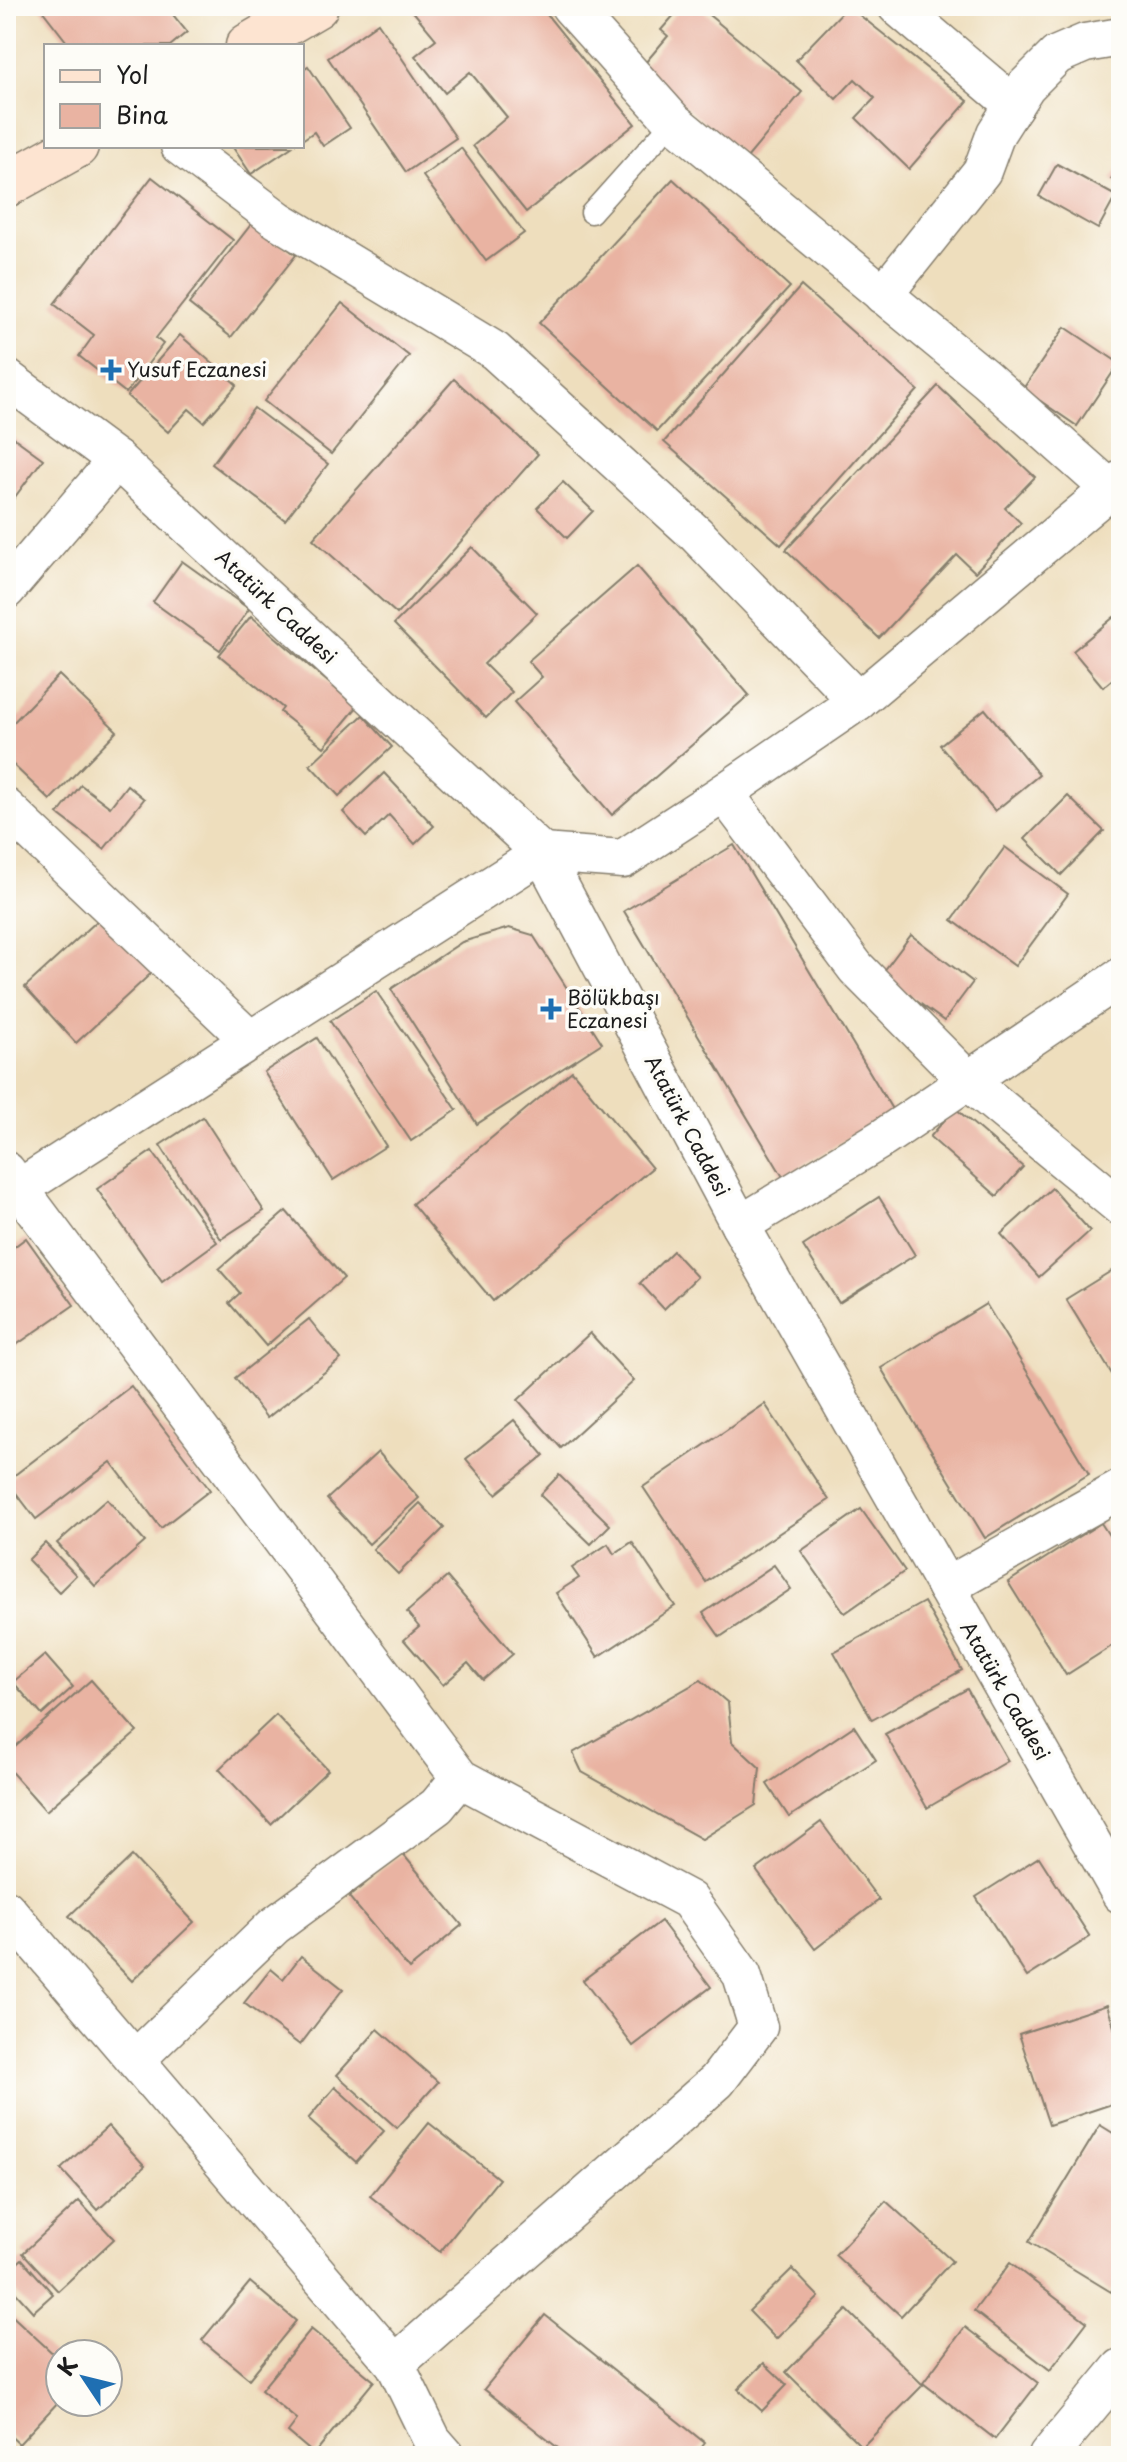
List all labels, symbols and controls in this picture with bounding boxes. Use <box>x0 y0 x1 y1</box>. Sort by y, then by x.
legend <box>44 44 304 148</box>
text: Yol <box>116 56 149 92</box>
text: Bina <box>116 96 168 132</box>
place label: Yusuf Eczanesi <box>127 354 267 384</box>
marker: Yusuf Eczanesi <box>102 361 120 379</box>
street label: Atatürk Caddesi <box>209 542 344 671</box>
place label: Bölükbaşı Eczanesi <box>567 982 660 1035</box>
marker: Bölükbaşı Eczanesi <box>542 1000 560 1018</box>
street label: Atatürk Caddesi <box>638 1049 738 1202</box>
street label: Atatürk Caddesi <box>954 1615 1058 1766</box>
north arrow <box>44 2338 124 2418</box>
text: K <box>48 2350 85 2382</box>

